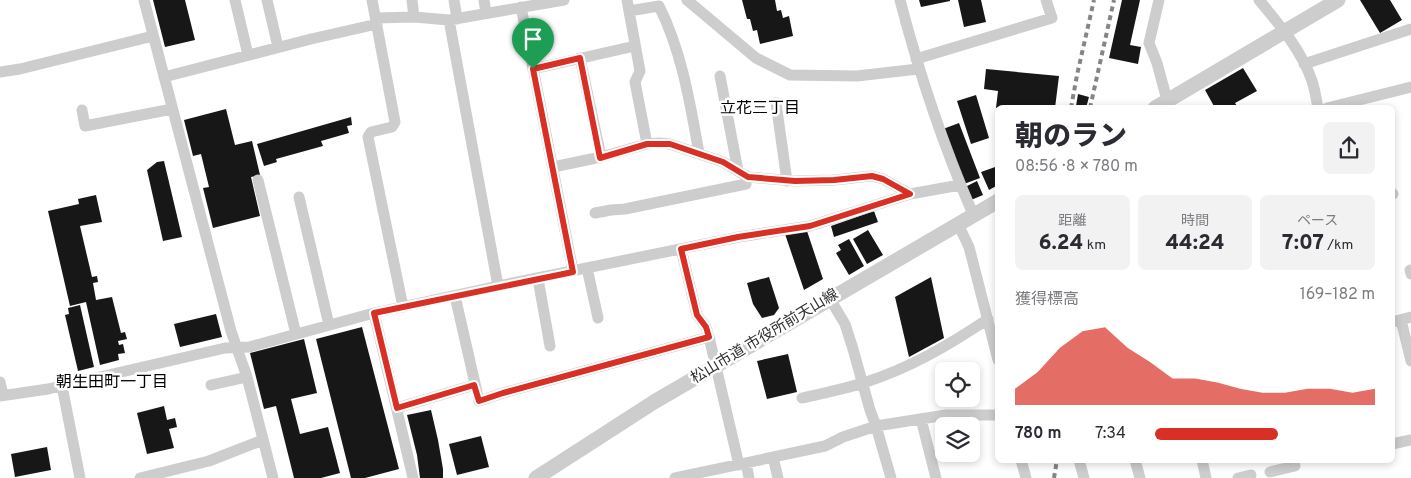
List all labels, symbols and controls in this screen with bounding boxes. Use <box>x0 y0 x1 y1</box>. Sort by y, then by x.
pin <box>512 18 554 69</box>
icon: arrive <box>519 25 547 53</box>
district label: 立花三丁目 <box>720 99 800 119</box>
text: 朝のラン <box>1015 120 1127 156</box>
button: share <box>1323 122 1375 174</box>
text: 08:56 · 8 × 780 m <box>1015 157 1138 177</box>
text: 距離 <box>1058 213 1086 230</box>
text: 時間 <box>1181 213 1209 230</box>
text: ペース <box>1297 213 1338 230</box>
text: 6.24 <box>1039 230 1083 257</box>
text: 44:24 <box>1165 230 1225 257</box>
text: 7:07 <box>1282 230 1324 257</box>
text: km <box>1083 237 1106 254</box>
text: /km <box>1324 237 1353 254</box>
street label: 松山市道 市役所前天山線 <box>688 285 842 389</box>
text: 169–182 m <box>1300 285 1375 305</box>
text: 獲得標高 <box>1015 290 1079 310</box>
map controls <box>935 362 980 462</box>
button: locate <box>935 362 980 407</box>
district label: 朝生田町一丁目 <box>56 373 168 393</box>
button: layers <box>935 417 980 462</box>
text: 780 m <box>1015 424 1061 444</box>
text: 7:34 <box>1095 424 1126 444</box>

